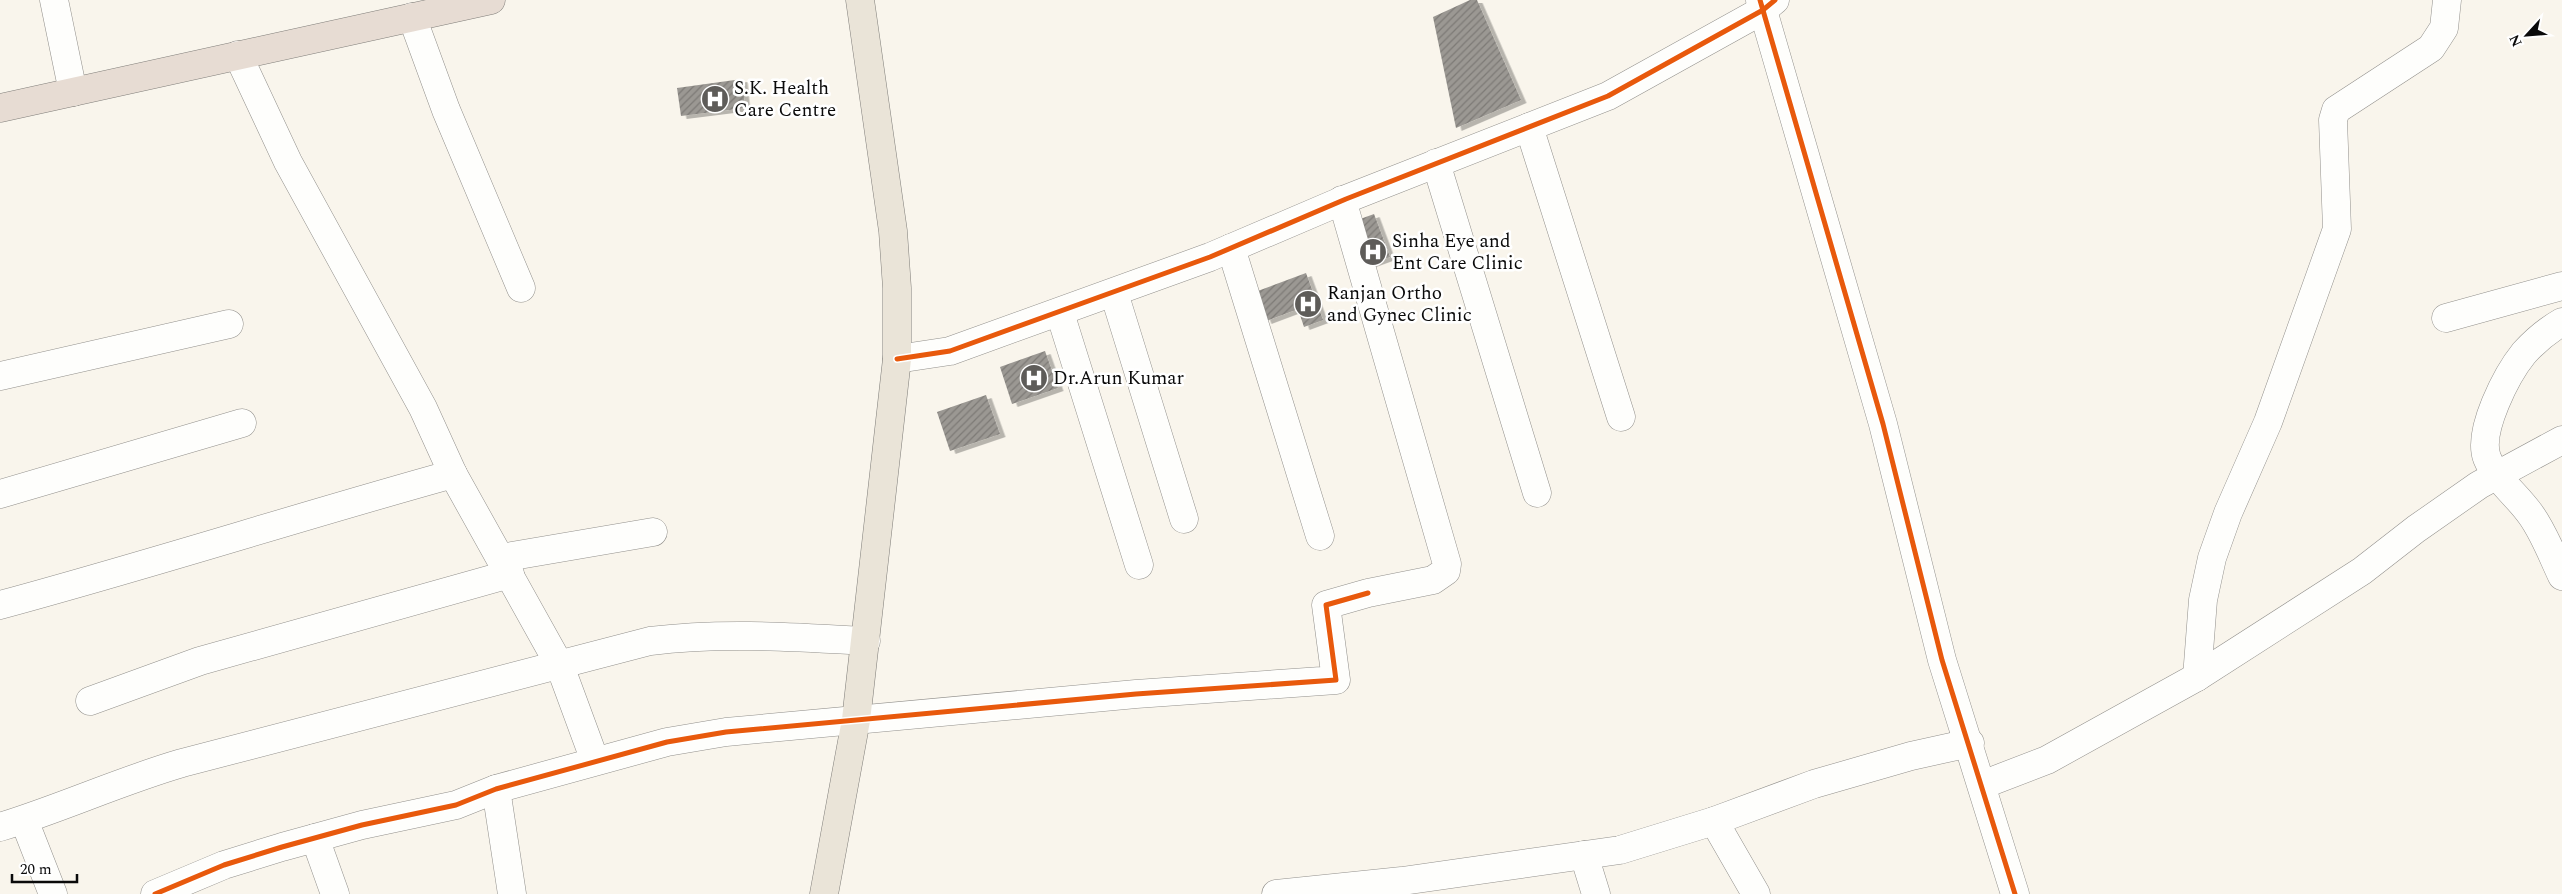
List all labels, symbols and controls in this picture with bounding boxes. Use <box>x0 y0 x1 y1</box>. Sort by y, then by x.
north arrow <box>2502 10 2552 60</box>
text: N <box>2504 31 2528 50</box>
place label: S.K. Health Care Centre <box>734 74 836 125</box>
hospital icon: S.K. Health Care Centre <box>700 84 730 114</box>
place label: Sinha Eye and Ent Care Clinic <box>1392 227 1523 278</box>
hospital icon: Sinha Eye and Ent Care Clinic <box>1358 237 1388 267</box>
place label: Ranjan Ortho and Gynec Clinic <box>1327 279 1472 330</box>
hospital icon: Ranjan Ortho and Gynec Clinic <box>1293 289 1323 319</box>
hospital icon: Dr.Arun Kumar <box>1019 363 1049 393</box>
place label: Dr.Arun Kumar <box>1053 364 1185 393</box>
scale bar <box>12 852 78 884</box>
text: 20 m <box>20 858 52 881</box>

